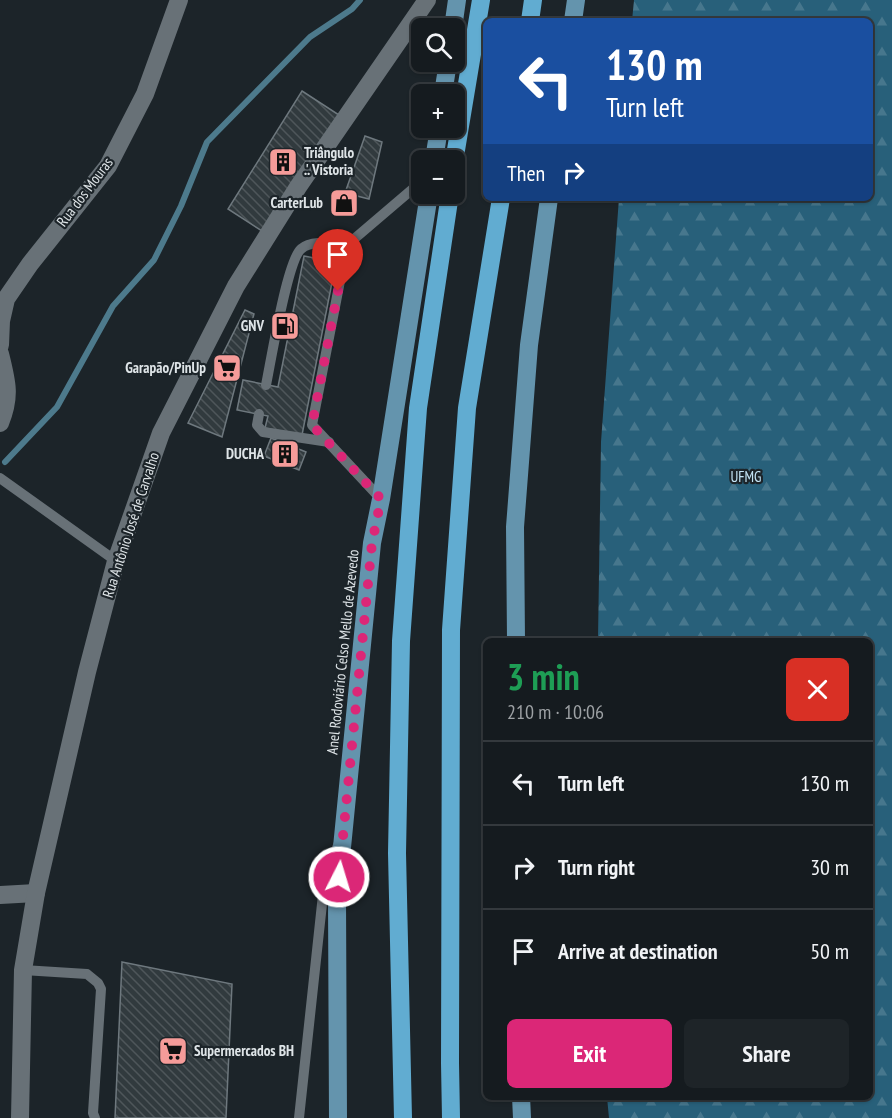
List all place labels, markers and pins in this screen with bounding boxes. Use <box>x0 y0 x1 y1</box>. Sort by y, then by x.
place label: Triângulo .'. Vistoria <box>304 143 355 179</box>
building icon: Triângulo .'. Vistoria <box>267 146 299 178</box>
shop icon: CarterLub <box>328 187 360 219</box>
place label: CarterLub <box>270 193 323 212</box>
pin <box>312 229 363 291</box>
fuel station icon: GNV <box>269 310 301 342</box>
place label: GNV <box>241 316 264 335</box>
supermarket icon: Garapão/PinUp <box>211 352 243 384</box>
place label: Garapão/PinUp <box>125 358 206 377</box>
building icon: DUCHA <box>269 438 301 470</box>
place label: DUCHA <box>226 444 264 463</box>
supermarket icon: Supermercados BH <box>157 1035 189 1067</box>
place label: Supermercados BH <box>194 1041 294 1060</box>

